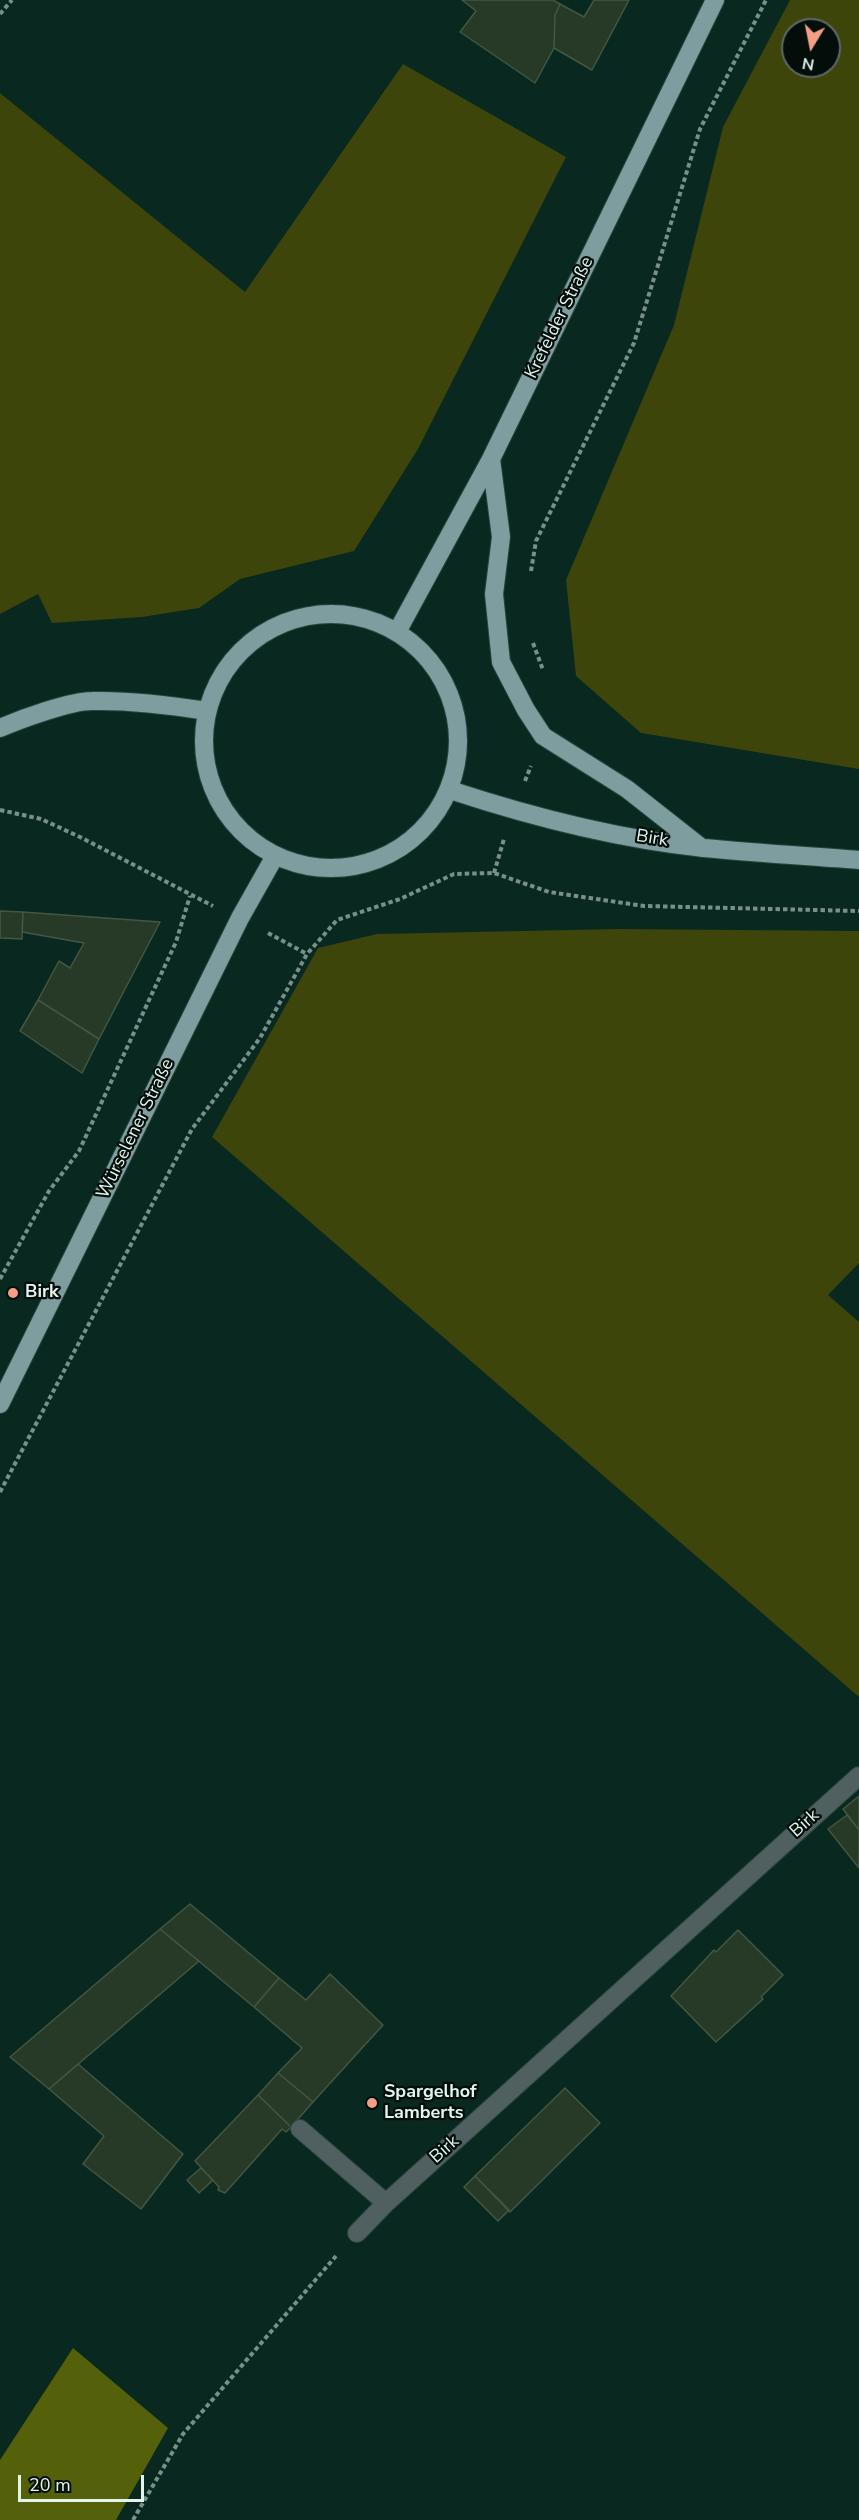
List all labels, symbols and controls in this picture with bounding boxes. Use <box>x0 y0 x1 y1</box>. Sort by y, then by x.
north arrow <box>781 18 841 78</box>
text: N <box>800 52 816 76</box>
street label: Krefelder Straße <box>521 254 599 382</box>
street label: Birk <box>635 826 669 852</box>
street label: Würselener Straße <box>93 1055 179 1203</box>
place label: Birk <box>25 1282 59 1304</box>
marker: Birk <box>6 1286 20 1300</box>
street label: Birk <box>786 1805 824 1843</box>
place label: Spargelhof Lamberts <box>384 2082 477 2124</box>
marker: Spargelhof Lamberts <box>365 2096 379 2110</box>
street label: Birk <box>426 2131 464 2169</box>
scale bar <box>21 2463 147 2501</box>
text: 20 m <box>29 2473 71 2497</box>

